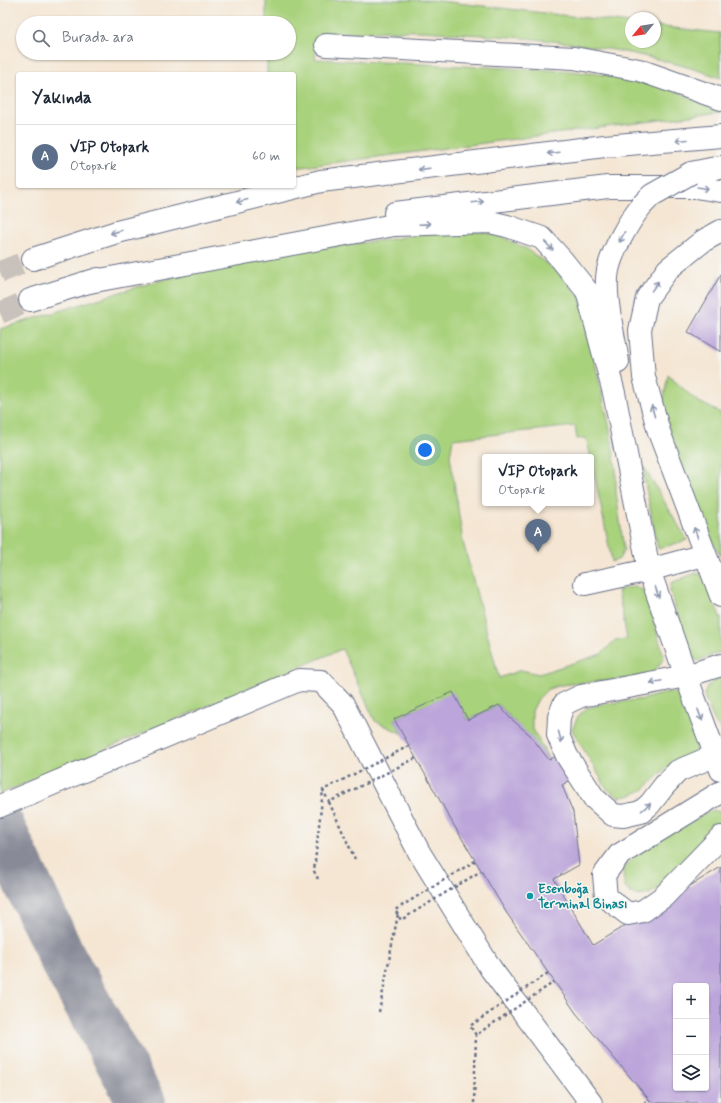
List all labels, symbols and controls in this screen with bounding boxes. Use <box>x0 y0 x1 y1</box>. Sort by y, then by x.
north arrow <box>625 12 661 48</box>
search box <box>16 16 296 60</box>
icon: search <box>30 27 52 49</box>
text: Burada ara <box>62 28 134 48</box>
text: Yakında <box>32 87 92 109</box>
one-way arrow <box>676 136 689 143</box>
text: VIP Otopark <box>70 138 149 158</box>
text: A <box>41 148 49 165</box>
text: 60 m <box>252 148 280 165</box>
one-way arrow <box>547 149 560 156</box>
text: Otopark <box>70 158 117 175</box>
one-way arrow <box>418 165 431 172</box>
one-way arrow <box>696 184 709 192</box>
one-way arrow <box>236 197 249 205</box>
one-way arrow <box>471 198 484 206</box>
one-way arrow <box>418 220 431 227</box>
one-way arrow <box>110 229 123 236</box>
one-way arrow <box>618 231 625 243</box>
one-way arrow <box>544 241 554 251</box>
one-way arrow <box>651 281 660 292</box>
one-way arrow <box>649 405 656 418</box>
your location <box>415 440 435 460</box>
popup <box>482 454 594 506</box>
text: VIP Otopark <box>498 462 578 482</box>
text: Otopark <box>498 482 545 499</box>
pin: A <box>525 519 551 552</box>
one-way arrow <box>692 528 700 540</box>
one-way arrow <box>654 585 661 598</box>
one-way arrow <box>650 678 663 686</box>
one-way arrow <box>696 708 704 720</box>
one-way arrow <box>557 731 564 744</box>
one-way arrow <box>640 803 651 812</box>
place label: Esenboğa Terminal Binası <box>538 881 628 913</box>
marker: Esenboğa Terminal Binası <box>525 891 535 901</box>
map controls <box>673 983 709 1091</box>
button: + <box>673 983 709 1019</box>
button: − <box>673 1019 709 1055</box>
button: layers <box>673 1055 709 1091</box>

